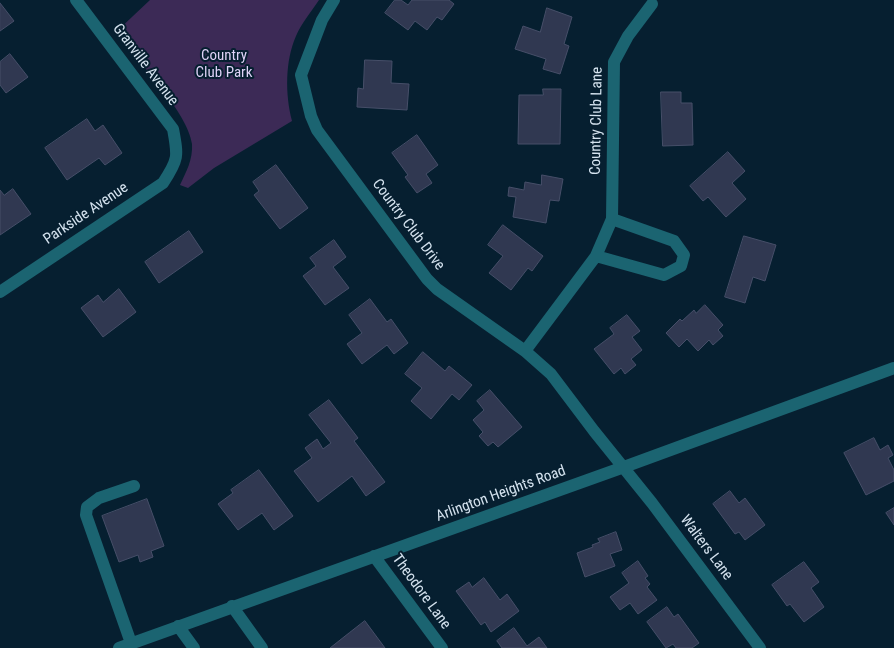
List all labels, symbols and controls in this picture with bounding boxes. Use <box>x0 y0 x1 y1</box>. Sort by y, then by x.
street label: Granville Avenue <box>108 20 182 110</box>
park label: Country Club Park <box>196 47 252 82</box>
street label: Country Club Lane <box>587 67 607 175</box>
street label: Country Club Drive <box>368 176 448 274</box>
street label: Parkside Avenue <box>40 179 132 249</box>
street label: Arlington Heights Road <box>434 462 568 526</box>
street label: Walters Lane <box>676 512 736 584</box>
street label: Theodore Lane <box>388 551 454 633</box>

